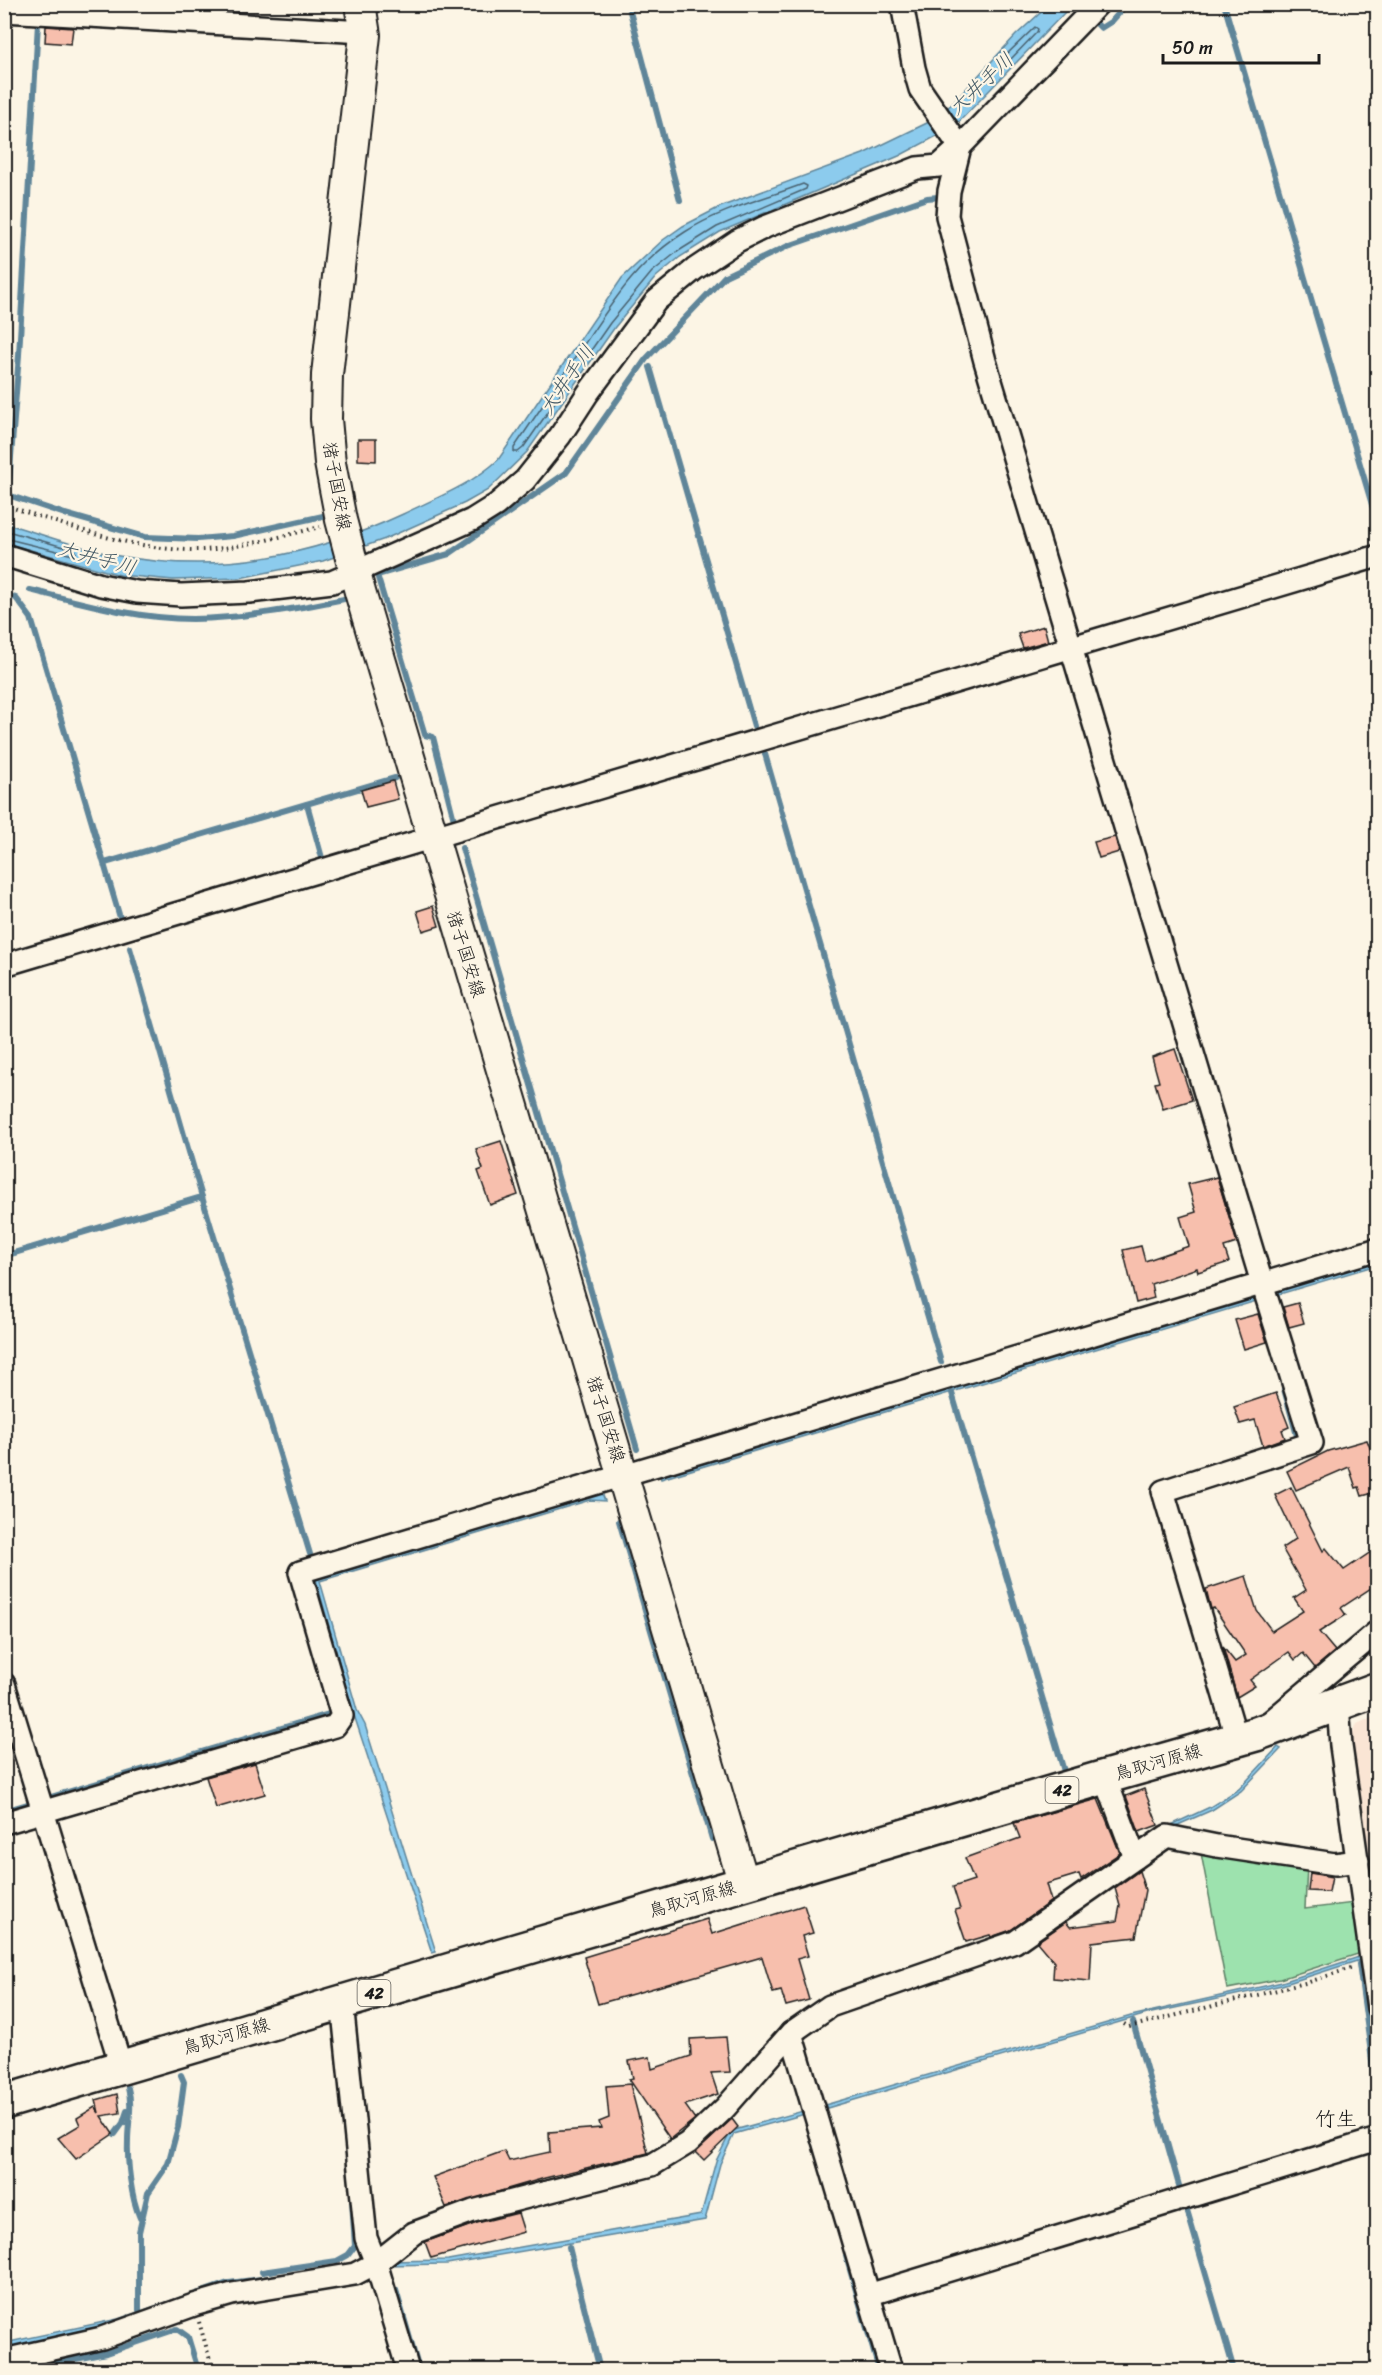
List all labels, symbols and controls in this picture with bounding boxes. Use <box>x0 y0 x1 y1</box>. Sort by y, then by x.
scale bar <box>1163 27 1319 65</box>
text: 50 m <box>1172 32 1213 64</box>
water label: 大井手川 <box>940 44 1022 124</box>
water label: 大井手川 <box>530 337 604 423</box>
street label: 猪子国安線 <box>313 439 361 533</box>
water label: 大井手川 <box>54 531 140 585</box>
street label: 猪子国安線 <box>438 906 494 1002</box>
street label: 猪子国安線 <box>578 1371 634 1467</box>
street label: 鳥取河原線 <box>1110 1734 1206 1790</box>
road number: 42 <box>1046 1777 1078 1803</box>
street label: 鳥取河原線 <box>644 1871 740 1927</box>
road number: 42 <box>358 1980 391 2006</box>
street label: 鳥取河原線 <box>178 2008 274 2064</box>
district label: 竹生 <box>1315 2100 1357 2138</box>

